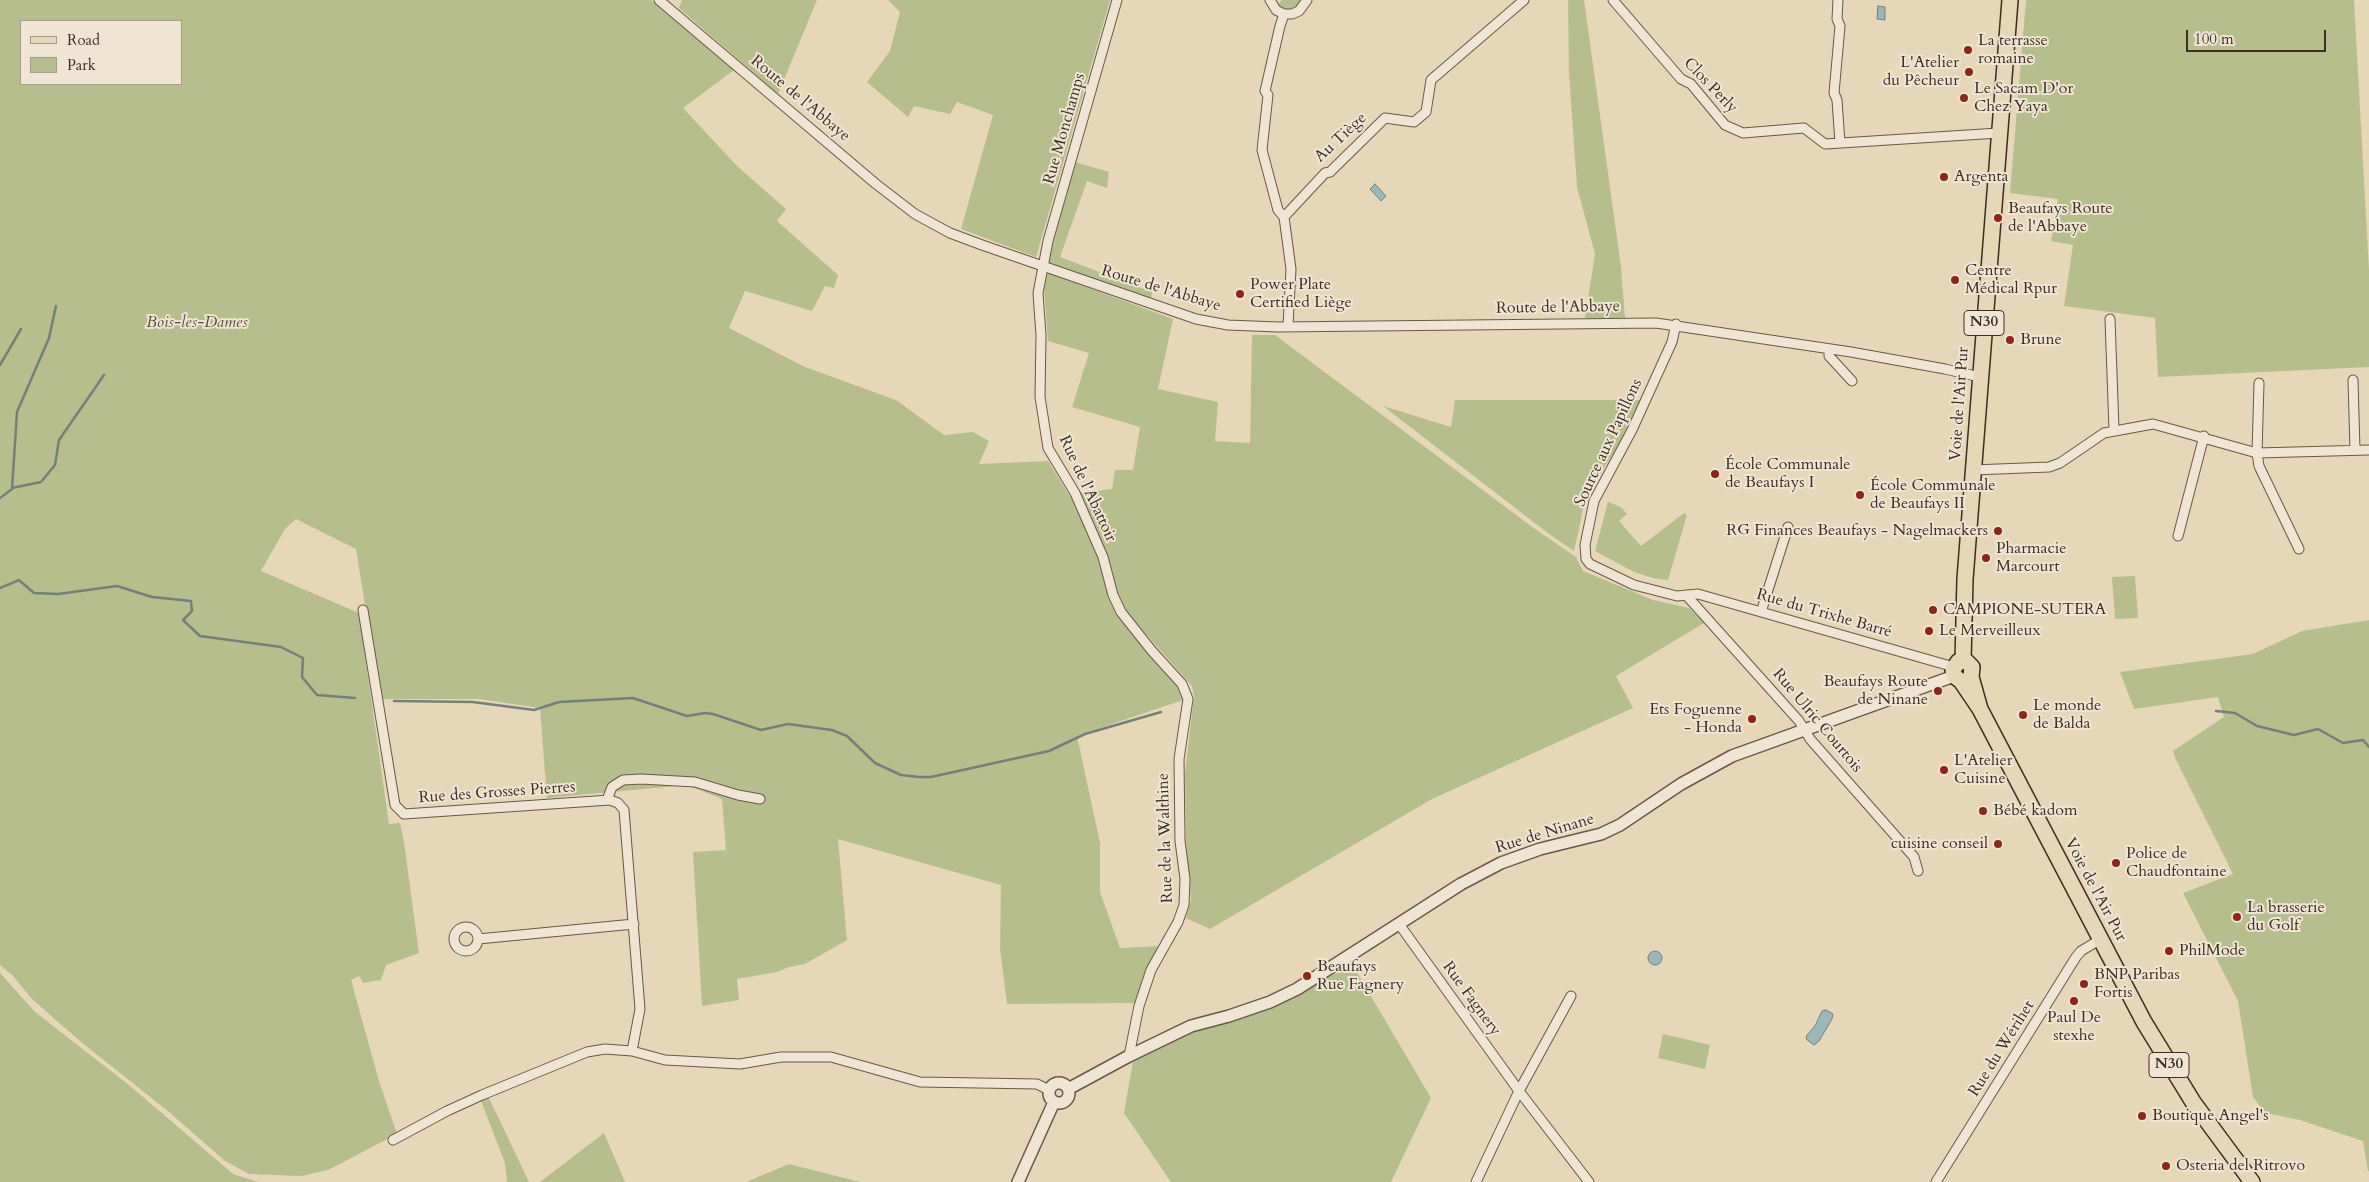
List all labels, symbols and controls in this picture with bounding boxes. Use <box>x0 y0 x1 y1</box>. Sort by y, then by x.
legend <box>20 20 182 85</box>
scale bar <box>2189 20 2329 52</box>
text: 100 m <box>2194 29 2234 49</box>
text: Road <box>67 30 100 50</box>
place label: La terrasse romaine <box>1978 31 2048 69</box>
marker: La terrasse romaine <box>1962 44 1974 56</box>
street label: Route de l'Abbaye <box>746 52 854 146</box>
place label: L'Atelier du Pêcheur <box>1883 53 1959 91</box>
street label: Clos Perly <box>1679 54 1741 118</box>
text: Park <box>67 55 96 75</box>
marker: L'Atelier du Pêcheur <box>1963 66 1975 78</box>
street label: Rue Monchamps <box>1040 71 1090 187</box>
place label: Le Sacam D'or Chez Yaya <box>1974 79 2073 117</box>
marker: Le Sacam D'or Chez Yaya <box>1958 92 1970 104</box>
street label: Au Tiège <box>1311 109 1371 167</box>
place label: Argenta <box>1954 167 2009 187</box>
marker: Argenta <box>1938 171 1950 183</box>
place label: Beaufays Route de l'Abbaye <box>2008 199 2113 237</box>
marker: Beaufays Route de l'Abbaye <box>1992 212 2004 224</box>
place label: Centre Médical Rpur <box>1965 261 2057 299</box>
street label: Route de l'Abbaye <box>1099 262 1223 316</box>
marker: Centre Médical Rpur <box>1949 274 1961 286</box>
place label: Power Plate Certified Liège <box>1250 275 1352 313</box>
marker: Power Plate Certified Liège <box>1234 288 1246 300</box>
street label: Route de l'Abbaye <box>1496 297 1620 319</box>
road number: N30 <box>1964 310 2004 336</box>
park label: Bois-les-Dames <box>146 313 248 333</box>
place label: Brune <box>2020 330 2062 350</box>
marker: Brune <box>2004 334 2016 346</box>
street label: Voie de l'Air Pur <box>1946 346 1974 462</box>
street label: Source aux Papillons <box>1571 376 1647 510</box>
street label: Rue de l'Abattoir <box>1054 433 1120 545</box>
place label: École Communale de Beaufays I <box>1725 455 1851 493</box>
marker: École Communale de Beaufays I <box>1709 468 1721 480</box>
place label: École Communale de Beaufays II <box>1870 476 1996 514</box>
marker: École Communale de Beaufays II <box>1854 489 1866 501</box>
place label: RG Finances Beaufays - Nagelmackers <box>1726 521 1988 541</box>
marker: RG Finances Beaufays - Nagelmackers <box>1992 525 2004 537</box>
place label: Pharmacie Marcourt <box>1996 539 2066 577</box>
marker: Pharmacie Marcourt <box>1980 552 1992 564</box>
street label: Rue du Trixhe Barré <box>1754 585 1894 643</box>
place label: CAMPIONE-SUTERA <box>1943 600 2106 620</box>
marker: CAMPIONE-SUTERA <box>1927 604 1939 616</box>
place label: Le Merveilleux <box>1939 621 2040 641</box>
marker: Le Merveilleux <box>1923 625 1935 637</box>
street label: Rue Ulric Courtois <box>1768 665 1866 777</box>
place label: Beaufays Route de Ninane <box>1823 672 1928 710</box>
marker: Beaufays Route de Ninane <box>1932 685 1944 697</box>
place label: Le monde de Balda <box>2033 696 2101 734</box>
place label: Ets Foguenne - Honda <box>1649 700 1742 738</box>
marker: Le monde de Balda <box>2017 709 2029 721</box>
marker: Ets Foguenne - Honda <box>1746 713 1758 725</box>
place label: L'Atelier Cuisine <box>1954 751 2013 789</box>
marker: L'Atelier Cuisine <box>1938 764 1950 776</box>
street label: Rue de la Walthine <box>1154 773 1178 903</box>
street label: Rue des Grosses Pierres <box>418 778 576 808</box>
place label: Bébé kadom <box>1993 801 2077 821</box>
marker: Bébé kadom <box>1977 805 1989 817</box>
street label: Rue de Ninane <box>1493 810 1597 858</box>
place label: cuisine conseil <box>1891 834 1988 854</box>
street label: Voie de l'Air Pur <box>2060 835 2130 945</box>
marker: cuisine conseil <box>1992 838 2004 850</box>
place label: Police de Chaudfontaine <box>2126 844 2227 882</box>
marker: Police de Chaudfontaine <box>2110 857 2122 869</box>
place label: La brasserie du Golf <box>2247 898 2325 936</box>
marker: La brasserie du Golf <box>2231 911 2243 923</box>
place label: PhilMode <box>2179 941 2245 961</box>
marker: PhilMode <box>2163 945 2175 957</box>
place label: Beaufays Rue Fagnery <box>1317 957 1404 995</box>
street label: Rue Fagnery <box>1438 958 1504 1040</box>
place label: BNP Paribas Fortis <box>2094 965 2180 1003</box>
marker: Beaufays Rue Fagnery <box>1301 970 1313 982</box>
marker: BNP Paribas Fortis <box>2078 978 2090 990</box>
marker: Paul De stexhe <box>2068 995 2080 1007</box>
street label: Rue du Wérihet <box>1965 998 2039 1100</box>
place label: Paul De stexhe <box>2047 1008 2101 1046</box>
road number: N30 <box>2149 1052 2189 1078</box>
place label: Boutique Angel's <box>2152 1106 2269 1126</box>
marker: Boutique Angel's <box>2136 1110 2148 1122</box>
place label: Osteria del Ritrovo <box>2176 1156 2305 1176</box>
marker: Osteria del Ritrovo <box>2160 1160 2172 1172</box>

